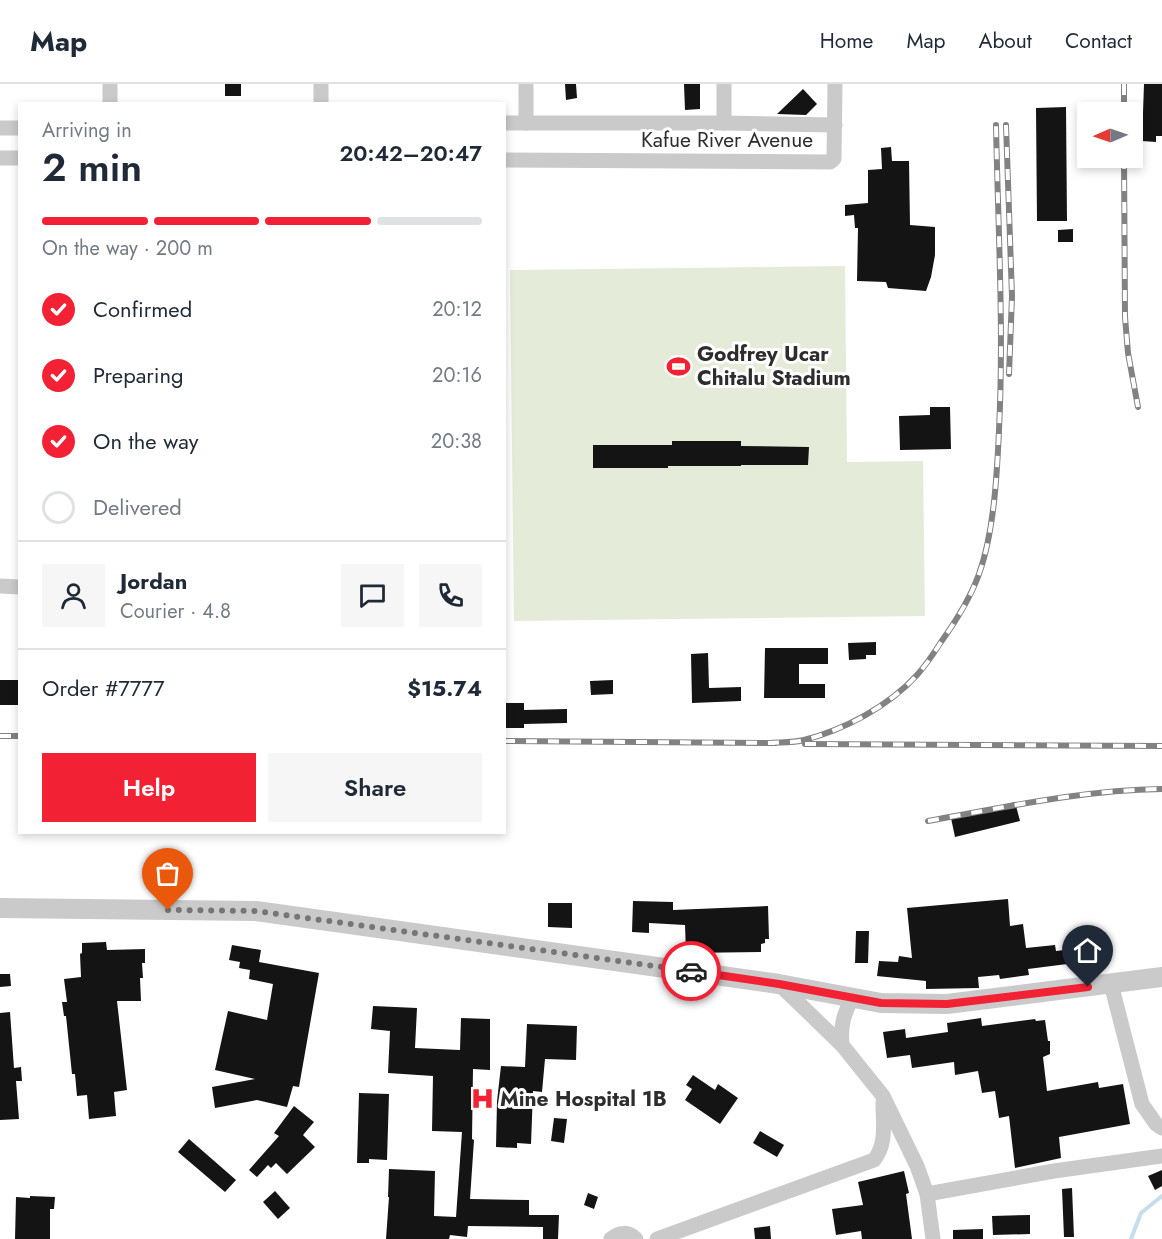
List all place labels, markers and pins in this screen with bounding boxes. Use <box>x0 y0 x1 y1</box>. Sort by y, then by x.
place label: Godfrey Ucar Chitalu Stadium <box>697 339 851 393</box>
sports icon: Godfrey Ucar Chitalu Stadium <box>666 353 692 379</box>
pin <box>142 848 193 910</box>
pin <box>1062 925 1113 987</box>
place label: Mine Hospital 1B <box>500 1084 667 1114</box>
hospital icon: Mine Hospital 1B <box>469 1086 495 1112</box>

